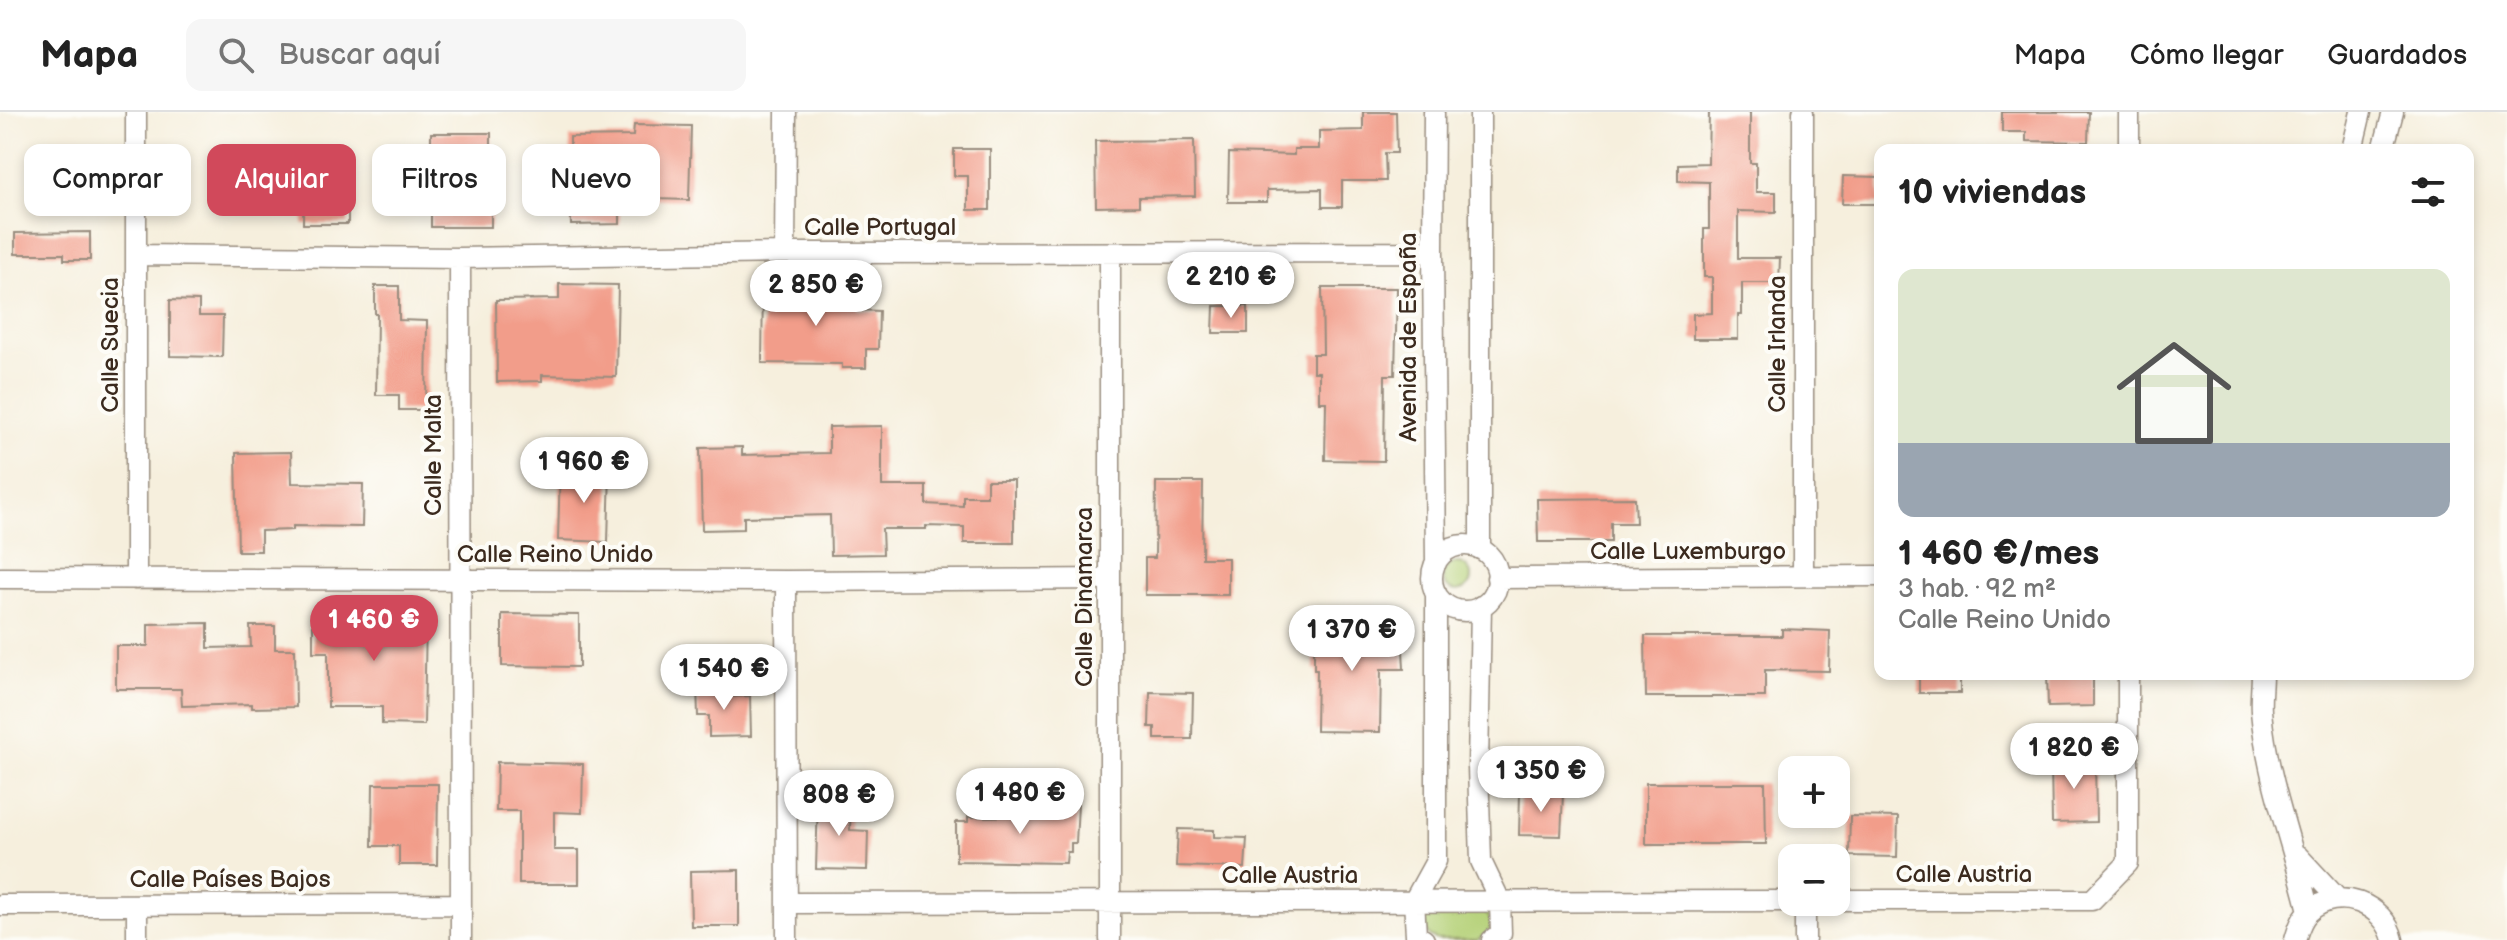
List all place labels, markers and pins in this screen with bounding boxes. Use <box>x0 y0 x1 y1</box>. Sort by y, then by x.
pin: 2 210 € <box>1157 252 1305 320</box>
pin: 2 850 € <box>742 260 890 328</box>
pin: 1 960 € <box>510 437 658 505</box>
pin: 1 460 € <box>300 595 448 663</box>
pin: 1 370 € <box>1278 605 1426 673</box>
pin: 1 540 € <box>650 644 798 712</box>
pin: 1 820 € <box>2000 723 2148 791</box>
pin: 1 350 € <box>1467 746 1615 814</box>
pin: 1 480 € <box>946 768 1094 836</box>
pin: 808 € <box>783 770 895 838</box>

